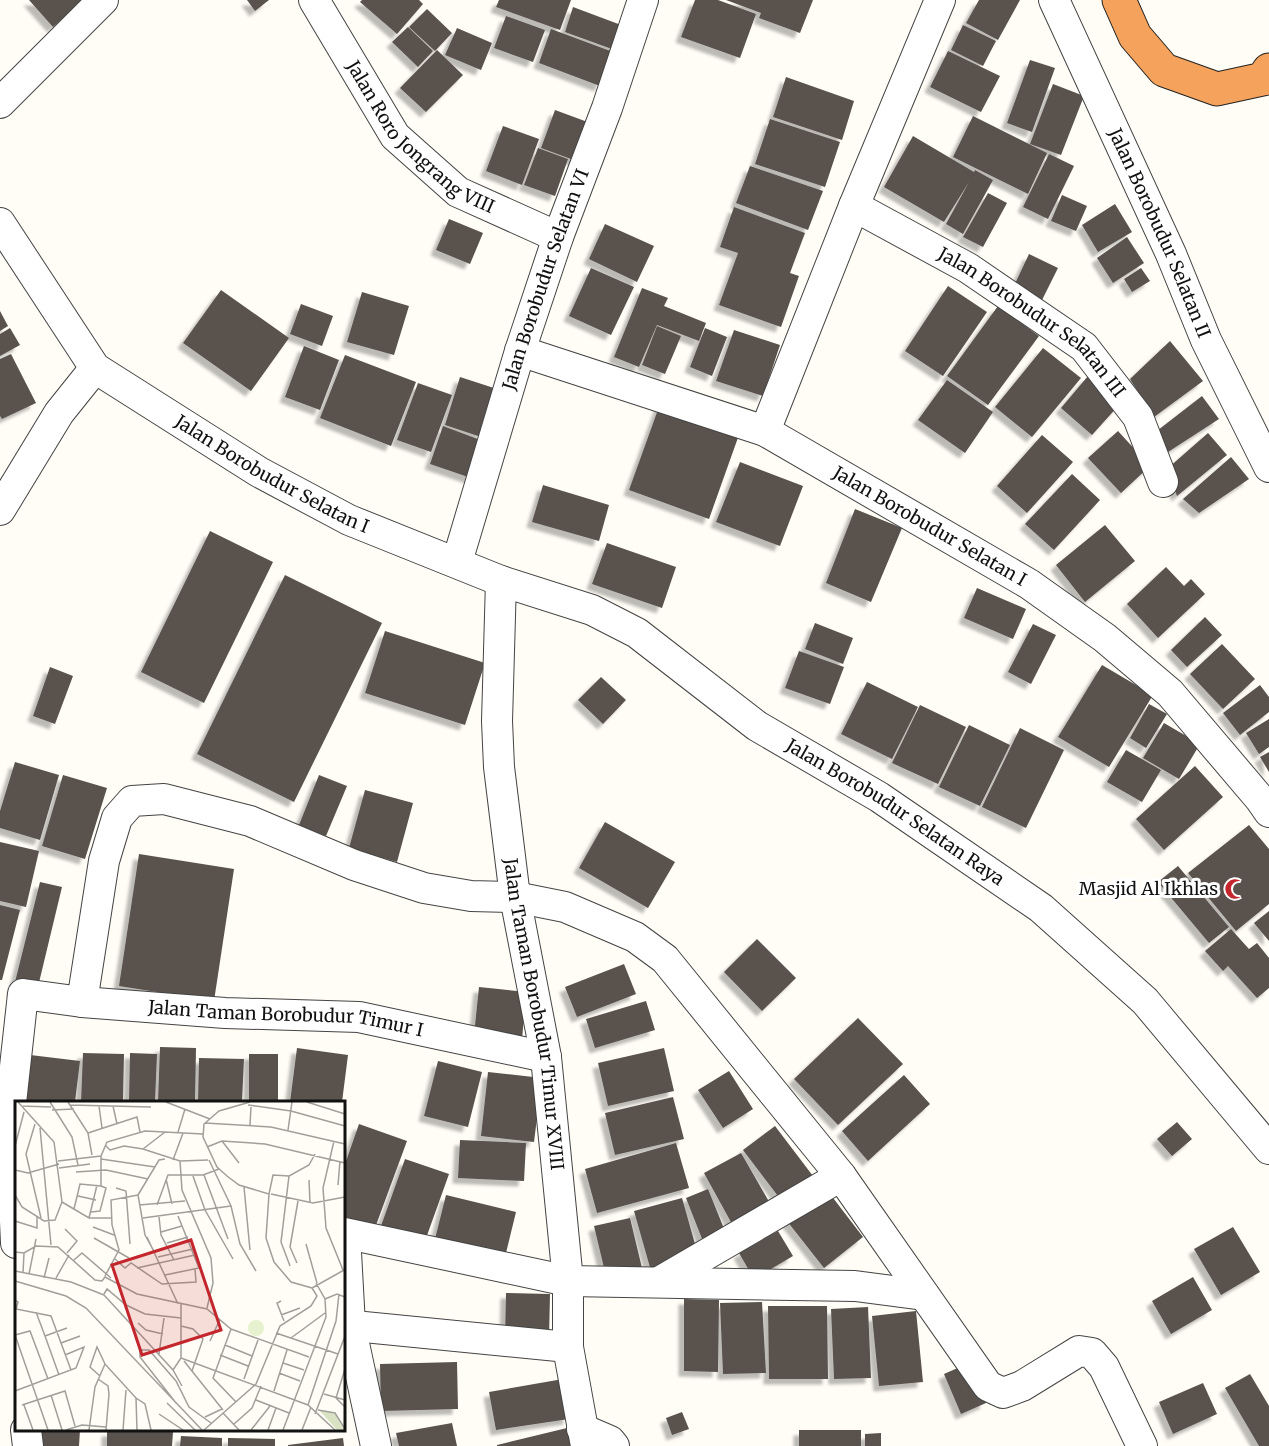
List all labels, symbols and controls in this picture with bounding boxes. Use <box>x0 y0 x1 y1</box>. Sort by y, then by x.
street label: Jalan Roro Jongrang VIII <box>341 55 498 218</box>
street label: Jalan Borobudur Selatan II <box>1103 124 1216 341</box>
street label: Jalan Borobudur Selatan VI <box>497 166 594 394</box>
street label: Jalan Borobudur Selatan III <box>933 241 1131 402</box>
street label: Jalan Borobudur Selatan I <box>170 409 372 538</box>
street label: Jalan Borobudur Selatan I <box>828 460 1031 591</box>
street label: Jalan Borobudur Selatan Raya <box>781 733 1009 891</box>
street label: Jalan Taman Borobudur Timur XVIII <box>499 856 569 1171</box>
place label: Masjid Al Ikhlas <box>1079 877 1218 900</box>
mosque icon: Masjid Al Ikhlas <box>1223 877 1247 901</box>
street label: Jalan Taman Borobudur Timur I <box>146 995 425 1041</box>
inset map <box>15 1101 345 1431</box>

